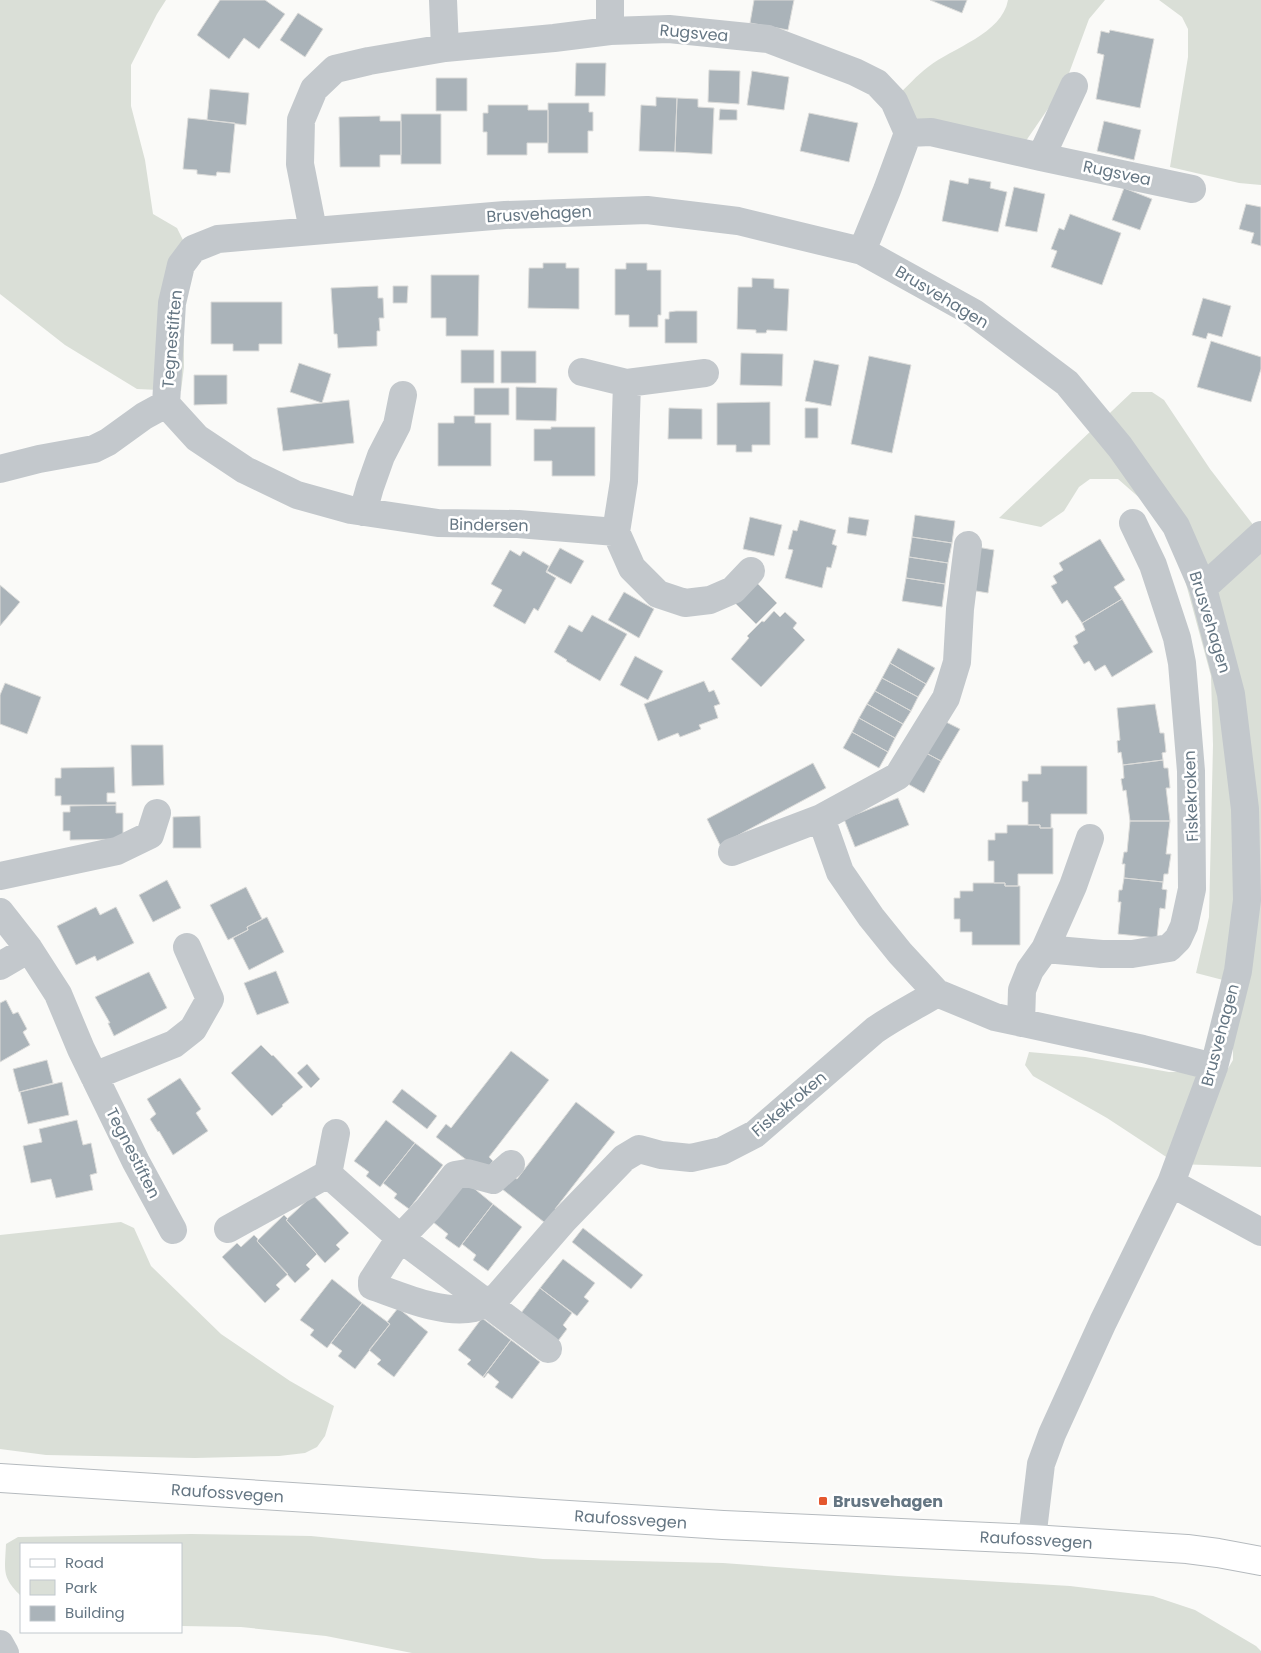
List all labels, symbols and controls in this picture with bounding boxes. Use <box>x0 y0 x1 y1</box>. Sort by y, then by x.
street label: Rugsvea <box>659 19 729 47</box>
street label: Rugsvea <box>1081 155 1153 191</box>
street label: Brusvehagen <box>486 200 592 228</box>
street label: Brusvehagen <box>891 260 993 334</box>
street label: Tegnestiften <box>156 289 188 389</box>
street label: Bindersen <box>449 513 529 537</box>
street label: Brusvehagen <box>1184 568 1236 676</box>
street label: Fiskekroken <box>1178 750 1204 842</box>
street label: Brusvehagen <box>1195 981 1245 1089</box>
street label: Fiskekroken <box>747 1066 831 1142</box>
street label: Tegnestiften <box>100 1104 166 1202</box>
street label: Raufossvegen <box>170 1478 285 1508</box>
place label: Brusvehagen <box>833 1490 943 1513</box>
marker: Brusvehagen <box>817 1495 829 1507</box>
street label: Raufossvegen <box>574 1504 688 1534</box>
street label: Raufossvegen <box>979 1525 1093 1554</box>
legend <box>20 1543 182 1633</box>
text: Road <box>65 1552 104 1573</box>
text: Park <box>65 1577 97 1598</box>
text: Building <box>65 1602 125 1623</box>

